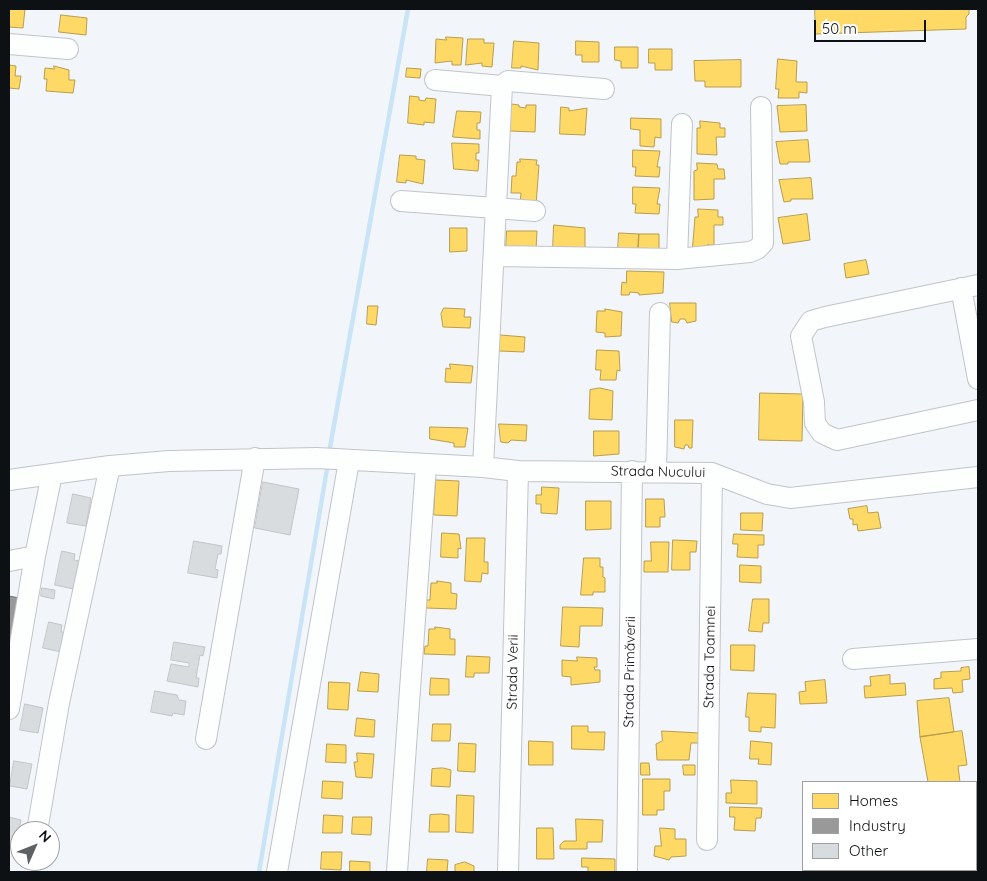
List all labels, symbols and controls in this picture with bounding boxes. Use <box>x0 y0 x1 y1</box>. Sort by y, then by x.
scale bar <box>817 10 930 42</box>
text: 50 m <box>822 19 857 38</box>
street label: Strada Nucului <box>611 463 705 481</box>
street label: Strada Toamnei <box>701 606 719 708</box>
street label: Strada Primăverii <box>621 616 639 728</box>
street label: Strada Verii <box>504 634 522 710</box>
legend <box>802 781 977 871</box>
text: Homes <box>849 791 898 810</box>
text: Industry <box>849 816 906 835</box>
north arrow <box>10 821 60 871</box>
text: N <box>35 826 55 846</box>
text: Other <box>849 841 888 860</box>

